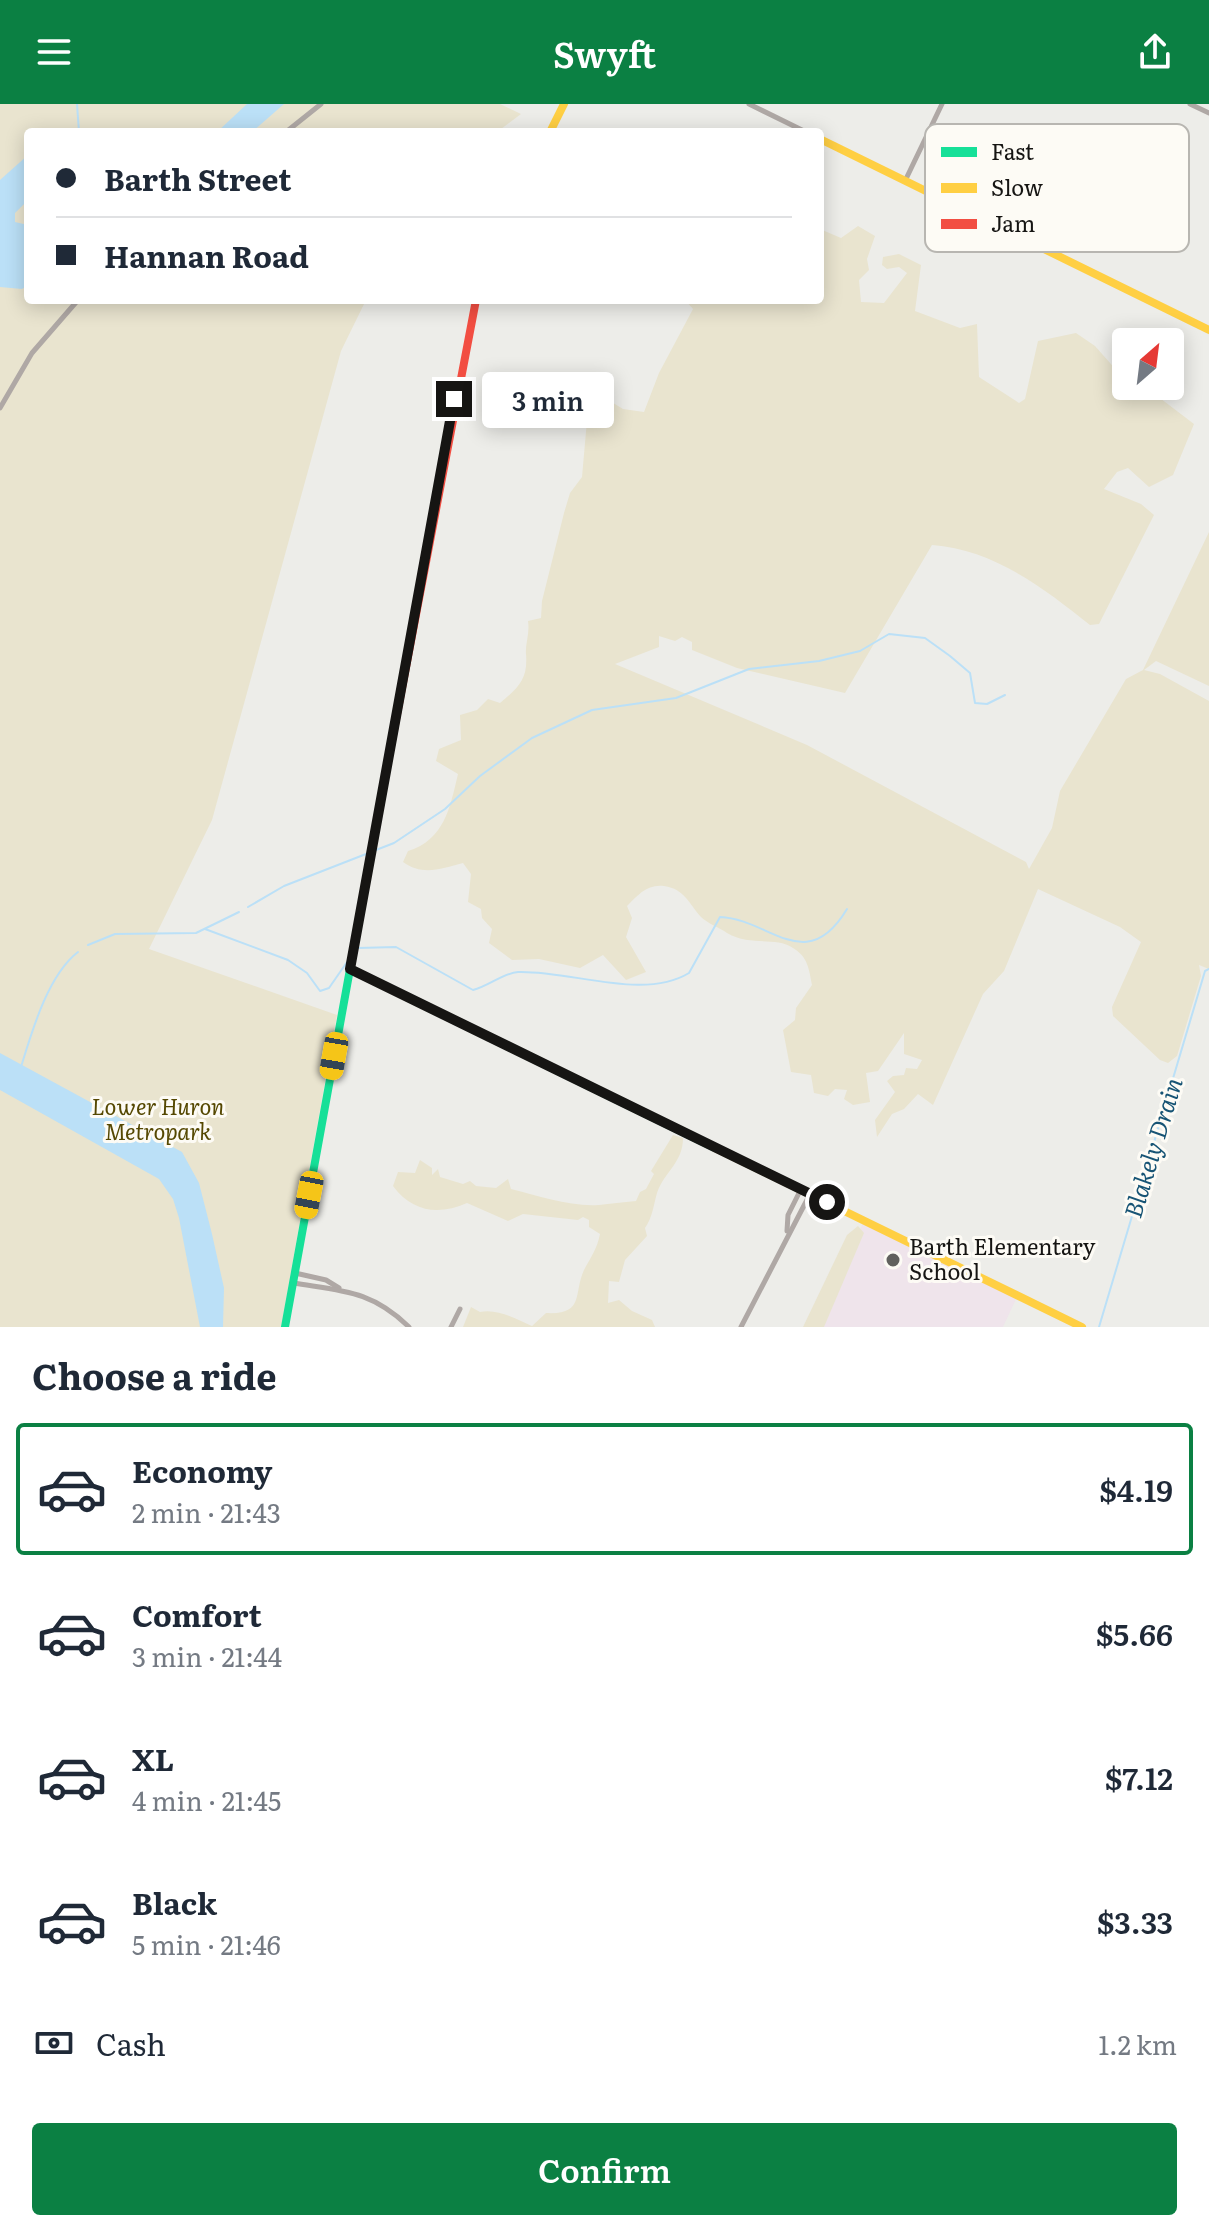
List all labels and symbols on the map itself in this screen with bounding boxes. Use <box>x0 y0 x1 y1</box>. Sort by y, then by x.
legend <box>925 124 1189 252</box>
text: Fast <box>991 134 1034 167</box>
text: Slow <box>991 170 1043 203</box>
text: Jam <box>991 206 1035 239</box>
north arrow <box>1112 328 1184 400</box>
callout: 3 min <box>482 371 614 427</box>
route end <box>436 381 472 417</box>
car <box>318 1030 350 1082</box>
water label: Blakely Drain <box>1114 1073 1190 1222</box>
park label: Lower Huron Metropark <box>92 1089 224 1147</box>
car <box>293 1169 325 1221</box>
route start <box>809 1184 845 1220</box>
place label: Barth Elementary School <box>909 1229 1096 1287</box>
marker: Barth Elementary School <box>884 1251 902 1269</box>

